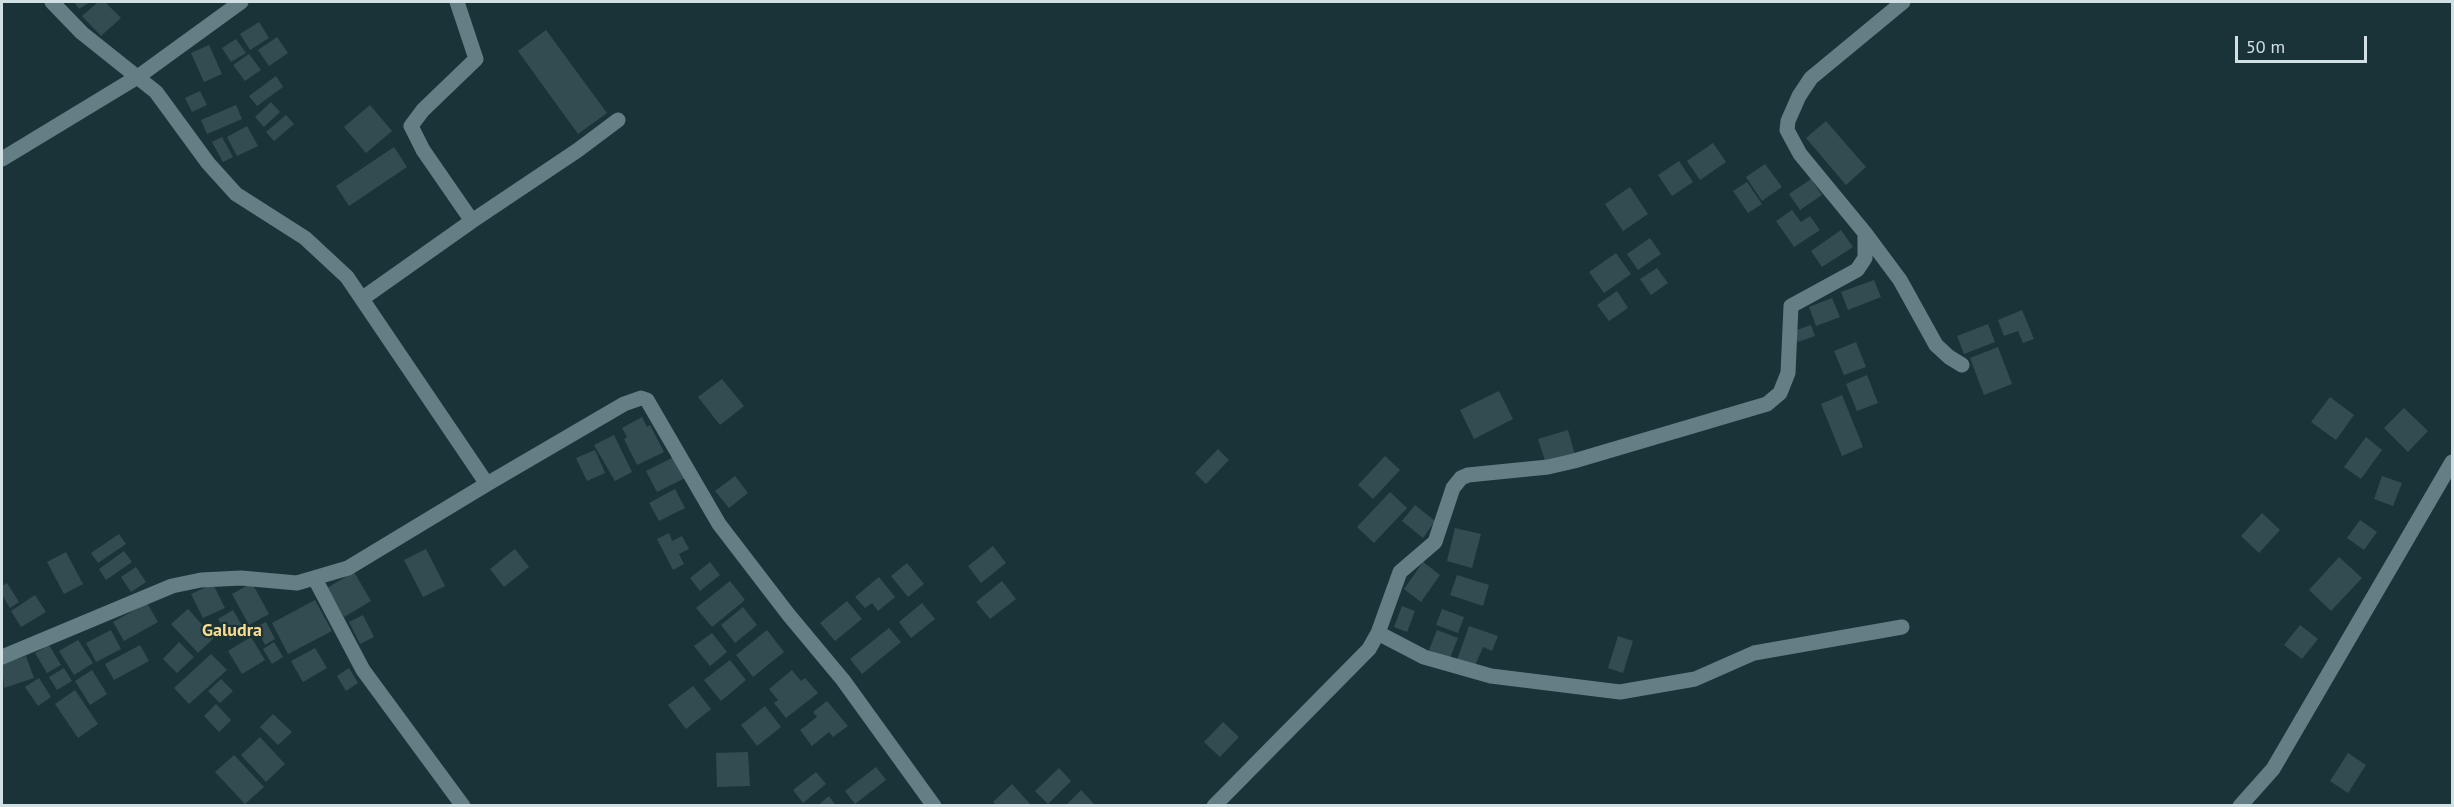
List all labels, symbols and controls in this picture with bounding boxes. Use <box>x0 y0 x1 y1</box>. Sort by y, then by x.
scale bar <box>2238 24 2370 62</box>
text: 50 m <box>2246 35 2285 58</box>
district label: Galudra <box>202 620 262 642</box>

